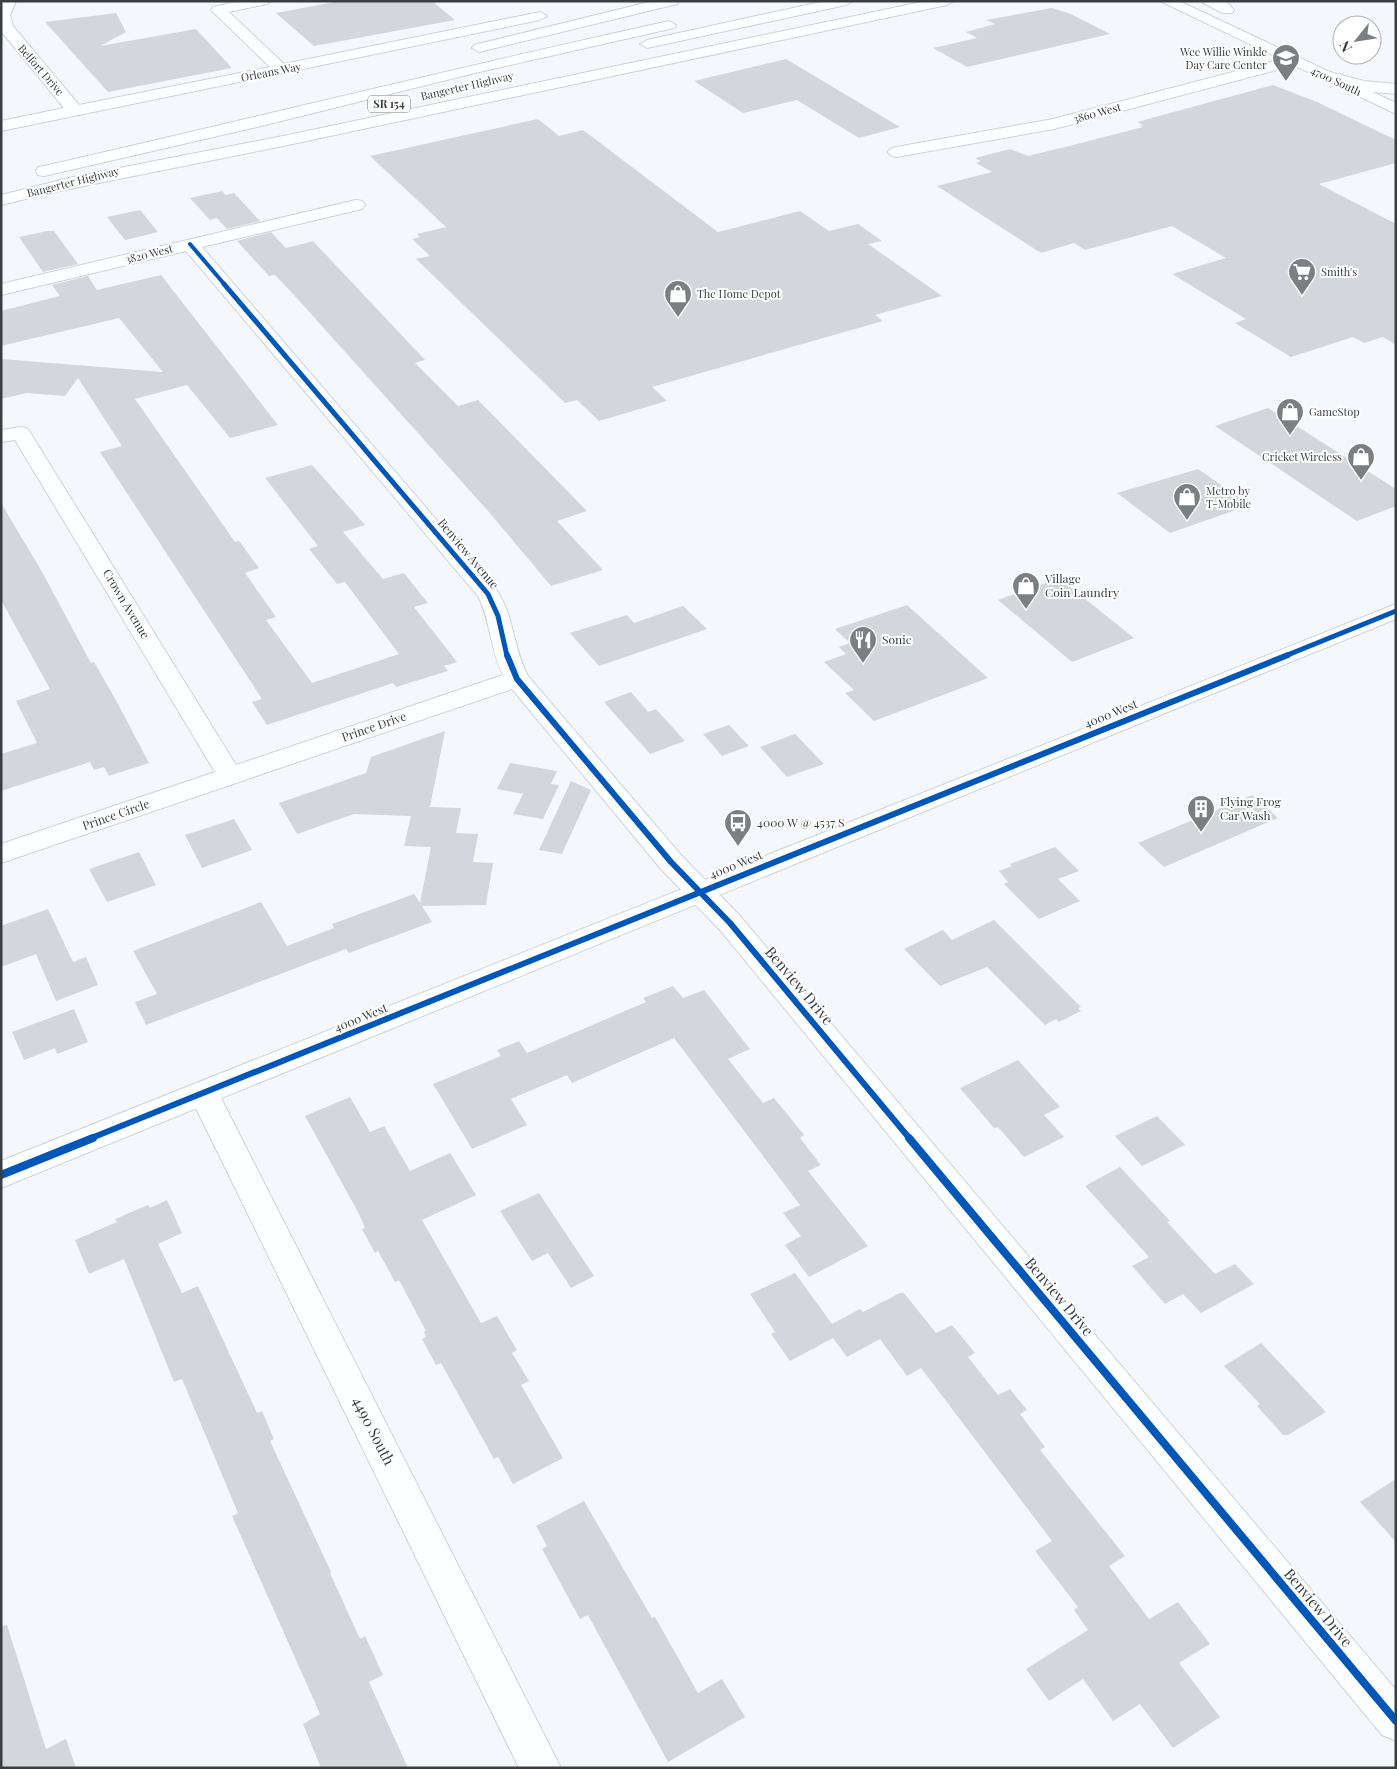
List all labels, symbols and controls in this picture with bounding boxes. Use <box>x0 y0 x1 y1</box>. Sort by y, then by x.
north arrow <box>1332 15 1382 65</box>
text: N <box>1335 38 1356 56</box>
street label: Belfort Drive <box>15 41 68 99</box>
school or university icon: Wee Willie Winkle Day Care Center <box>1271 43 1301 82</box>
place label: Wee Willie Winkle Day Care Center <box>1179 44 1267 72</box>
street label: Orleans Way <box>239 58 303 85</box>
street label: 4700 South <box>1308 62 1365 99</box>
street label: Bangerter Highway <box>419 67 515 103</box>
road number: SR 154 <box>368 96 410 112</box>
street label: 3860 West <box>1071 99 1123 126</box>
street label: Bangerter Highway <box>25 163 121 200</box>
street label: 3820 West <box>124 240 174 267</box>
supermarket icon: Smith's <box>1287 257 1317 296</box>
place label: Smith's <box>1321 264 1357 279</box>
shop icon: The Home Depot <box>663 279 693 318</box>
place label: The Home Depot <box>697 286 781 301</box>
shop icon: GameStop <box>1275 397 1305 436</box>
place label: GameStop <box>1309 404 1360 419</box>
shop icon: Cricket Wireless <box>1346 442 1376 481</box>
place label: Cricket Wireless <box>1262 449 1342 464</box>
shop icon: Metro by T-Mobile <box>1172 482 1202 521</box>
place label: Metro by T-Mobile <box>1206 483 1252 511</box>
street label: Benview Avenue <box>435 515 503 592</box>
street label: Crown Avenue <box>100 566 154 641</box>
place label: Village Coin Laundry <box>1044 570 1119 600</box>
shop icon: Village Coin Laundry <box>1011 571 1041 610</box>
restaurant icon: Sonic <box>848 625 878 664</box>
place label: Sonic <box>882 631 912 647</box>
street label: 4000 West <box>1082 695 1140 731</box>
street label: Prince Drive <box>339 708 408 745</box>
place label: Flying Frog Car Wash <box>1220 793 1282 823</box>
building icon: Flying Frog Car Wash <box>1186 794 1216 833</box>
street label: Prince Circle <box>80 795 151 833</box>
bus stop icon: 4000 W @ 4537 S <box>723 808 753 847</box>
place label: 4000 W @ 4537 S <box>757 814 844 830</box>
street label: 4000 West <box>707 846 765 882</box>
street label: Benview Drive <box>761 942 838 1029</box>
street label: 4000 West <box>332 999 390 1035</box>
street label: Benview Drive <box>1021 1253 1098 1340</box>
street label: 4490 South <box>348 1393 400 1468</box>
street label: Benview Drive <box>1280 1564 1357 1651</box>

